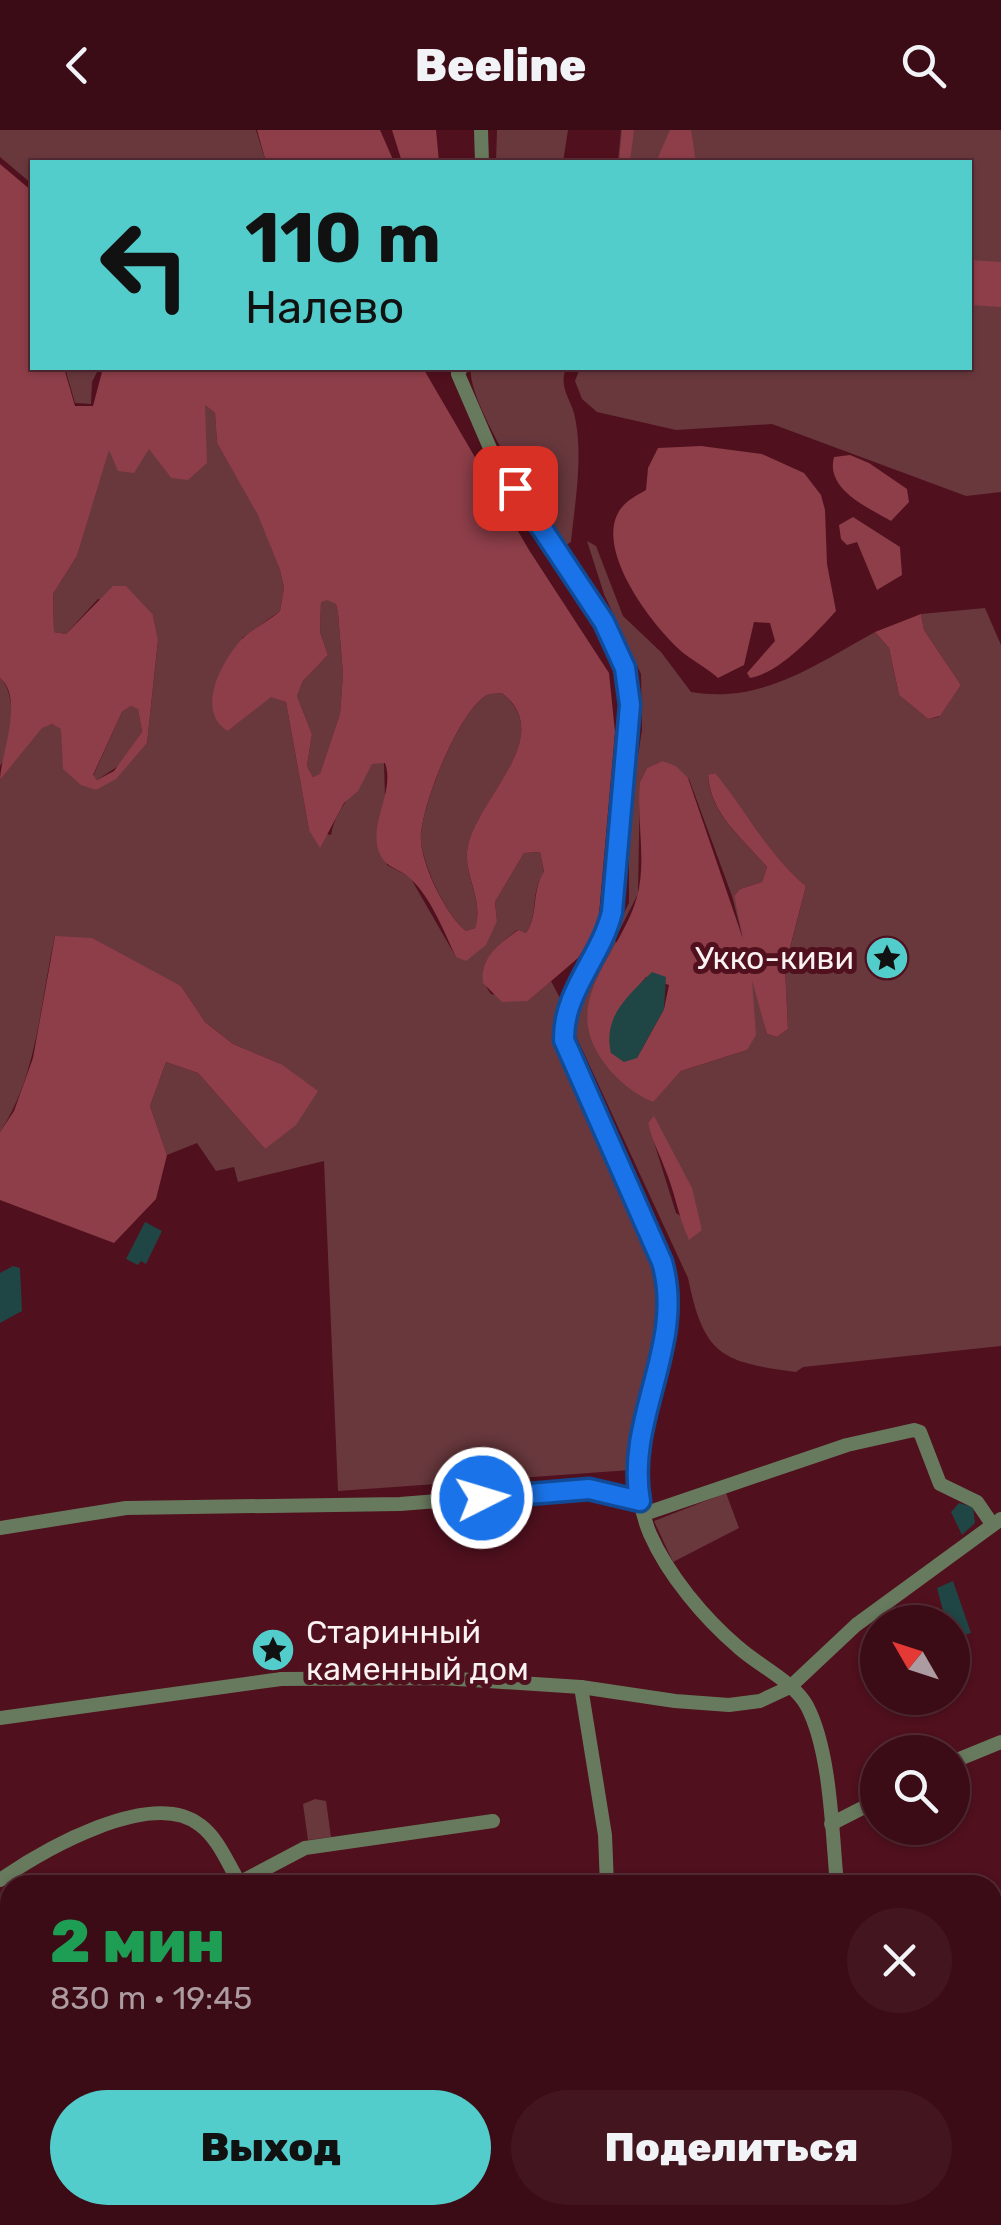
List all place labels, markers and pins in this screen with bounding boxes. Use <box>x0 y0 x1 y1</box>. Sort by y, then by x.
pin <box>473 446 558 531</box>
place icon: Укко-киви <box>864 935 910 981</box>
place label: Укко-киви <box>695 939 854 977</box>
place label: Старинный каменный дом <box>306 1613 529 1688</box>
place icon: Старинный каменный дом <box>250 1627 296 1673</box>

